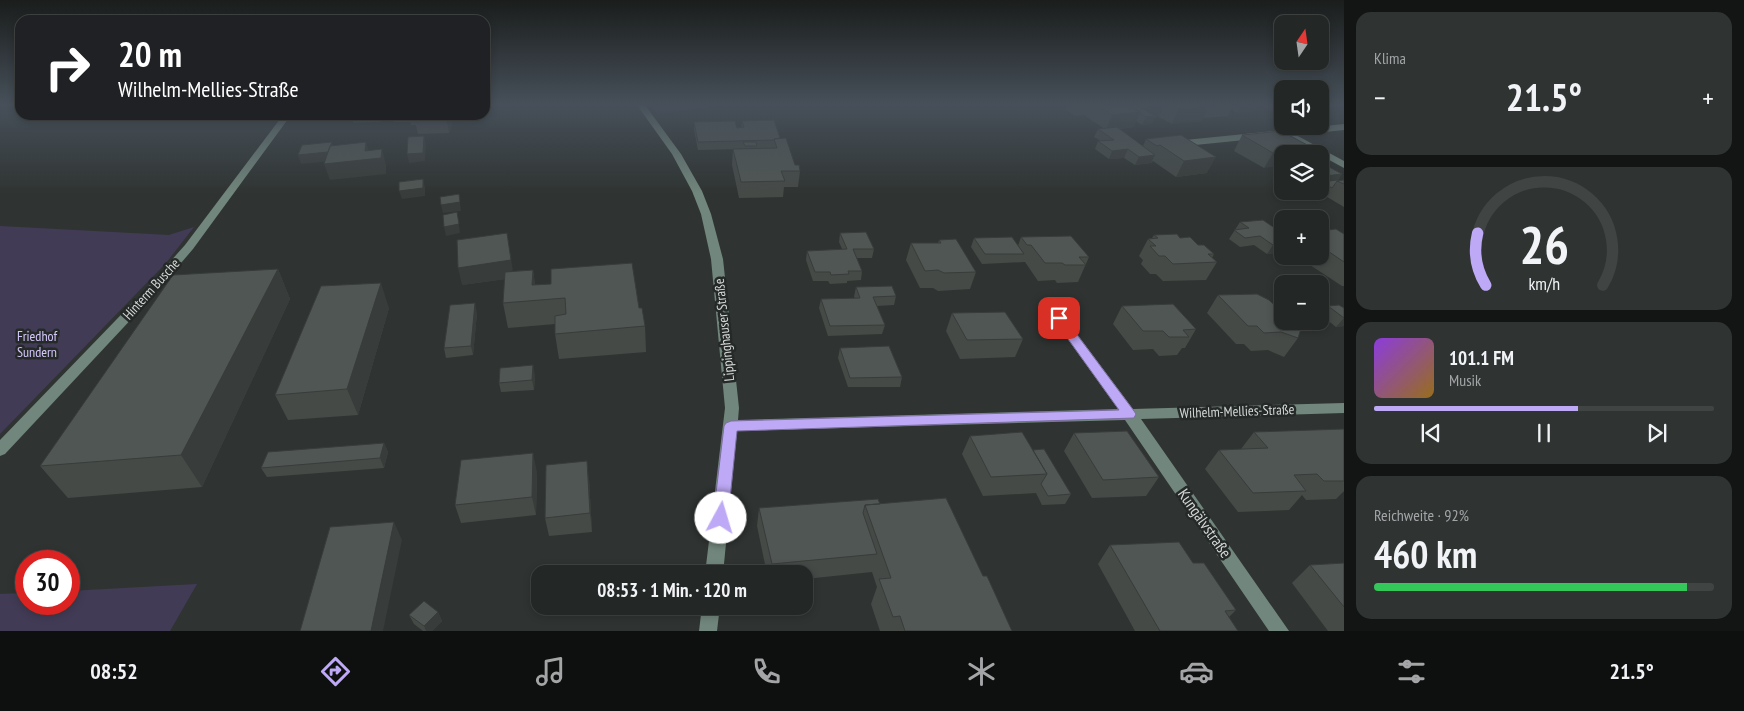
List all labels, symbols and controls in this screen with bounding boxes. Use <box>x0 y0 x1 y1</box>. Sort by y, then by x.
north arrow <box>1274 15 1329 70</box>
map controls <box>1274 15 1329 330</box>
text: 20 m <box>118 31 182 77</box>
icon: right <box>35 35 100 100</box>
text: Klima <box>1374 48 1406 68</box>
text: 21.5° <box>1506 72 1582 121</box>
text: Wilhelm-Mellies-Straße <box>118 75 298 103</box>
text: − <box>1374 79 1386 116</box>
text: + <box>1702 79 1714 116</box>
button: sound <box>1274 80 1329 135</box>
button: layers <box>1274 145 1329 200</box>
button: + <box>1274 210 1329 265</box>
text: 26 <box>1519 211 1569 278</box>
street label: Hinterm Busche <box>119 254 183 323</box>
text: km/h <box>1528 272 1560 295</box>
button: − <box>1274 275 1329 330</box>
street label: Lippinghauser Straße <box>710 277 738 382</box>
pin <box>1038 297 1080 339</box>
icon: arrive <box>1045 304 1073 332</box>
park label: Friedhof Sundern <box>17 327 57 361</box>
text: 101.1 FM <box>1449 346 1514 370</box>
text: Musik <box>1449 370 1481 390</box>
street label: Wilhelm-Mellies-Straße <box>1179 400 1295 422</box>
icon: previous <box>1417 419 1445 447</box>
icon: pause <box>1530 419 1558 447</box>
icon: next <box>1643 419 1671 447</box>
street label: Kungälvstraße <box>1174 485 1236 561</box>
position arrow <box>694 491 746 543</box>
text: Reichweite · 92% <box>1374 505 1469 525</box>
text: 460 km <box>1374 529 1477 578</box>
speed limit sign: 30 <box>15 550 80 615</box>
text: 08:53 · 1 Min. · 120 m <box>597 578 747 602</box>
icon: directions <box>318 654 353 689</box>
icon: music <box>533 654 568 689</box>
icon: phone <box>749 654 784 689</box>
icon: climate <box>964 654 999 689</box>
icon: car <box>1179 654 1214 689</box>
icon: filters <box>1394 654 1429 689</box>
text: 08:52 <box>90 657 138 685</box>
text: 21.5° <box>1610 657 1654 685</box>

